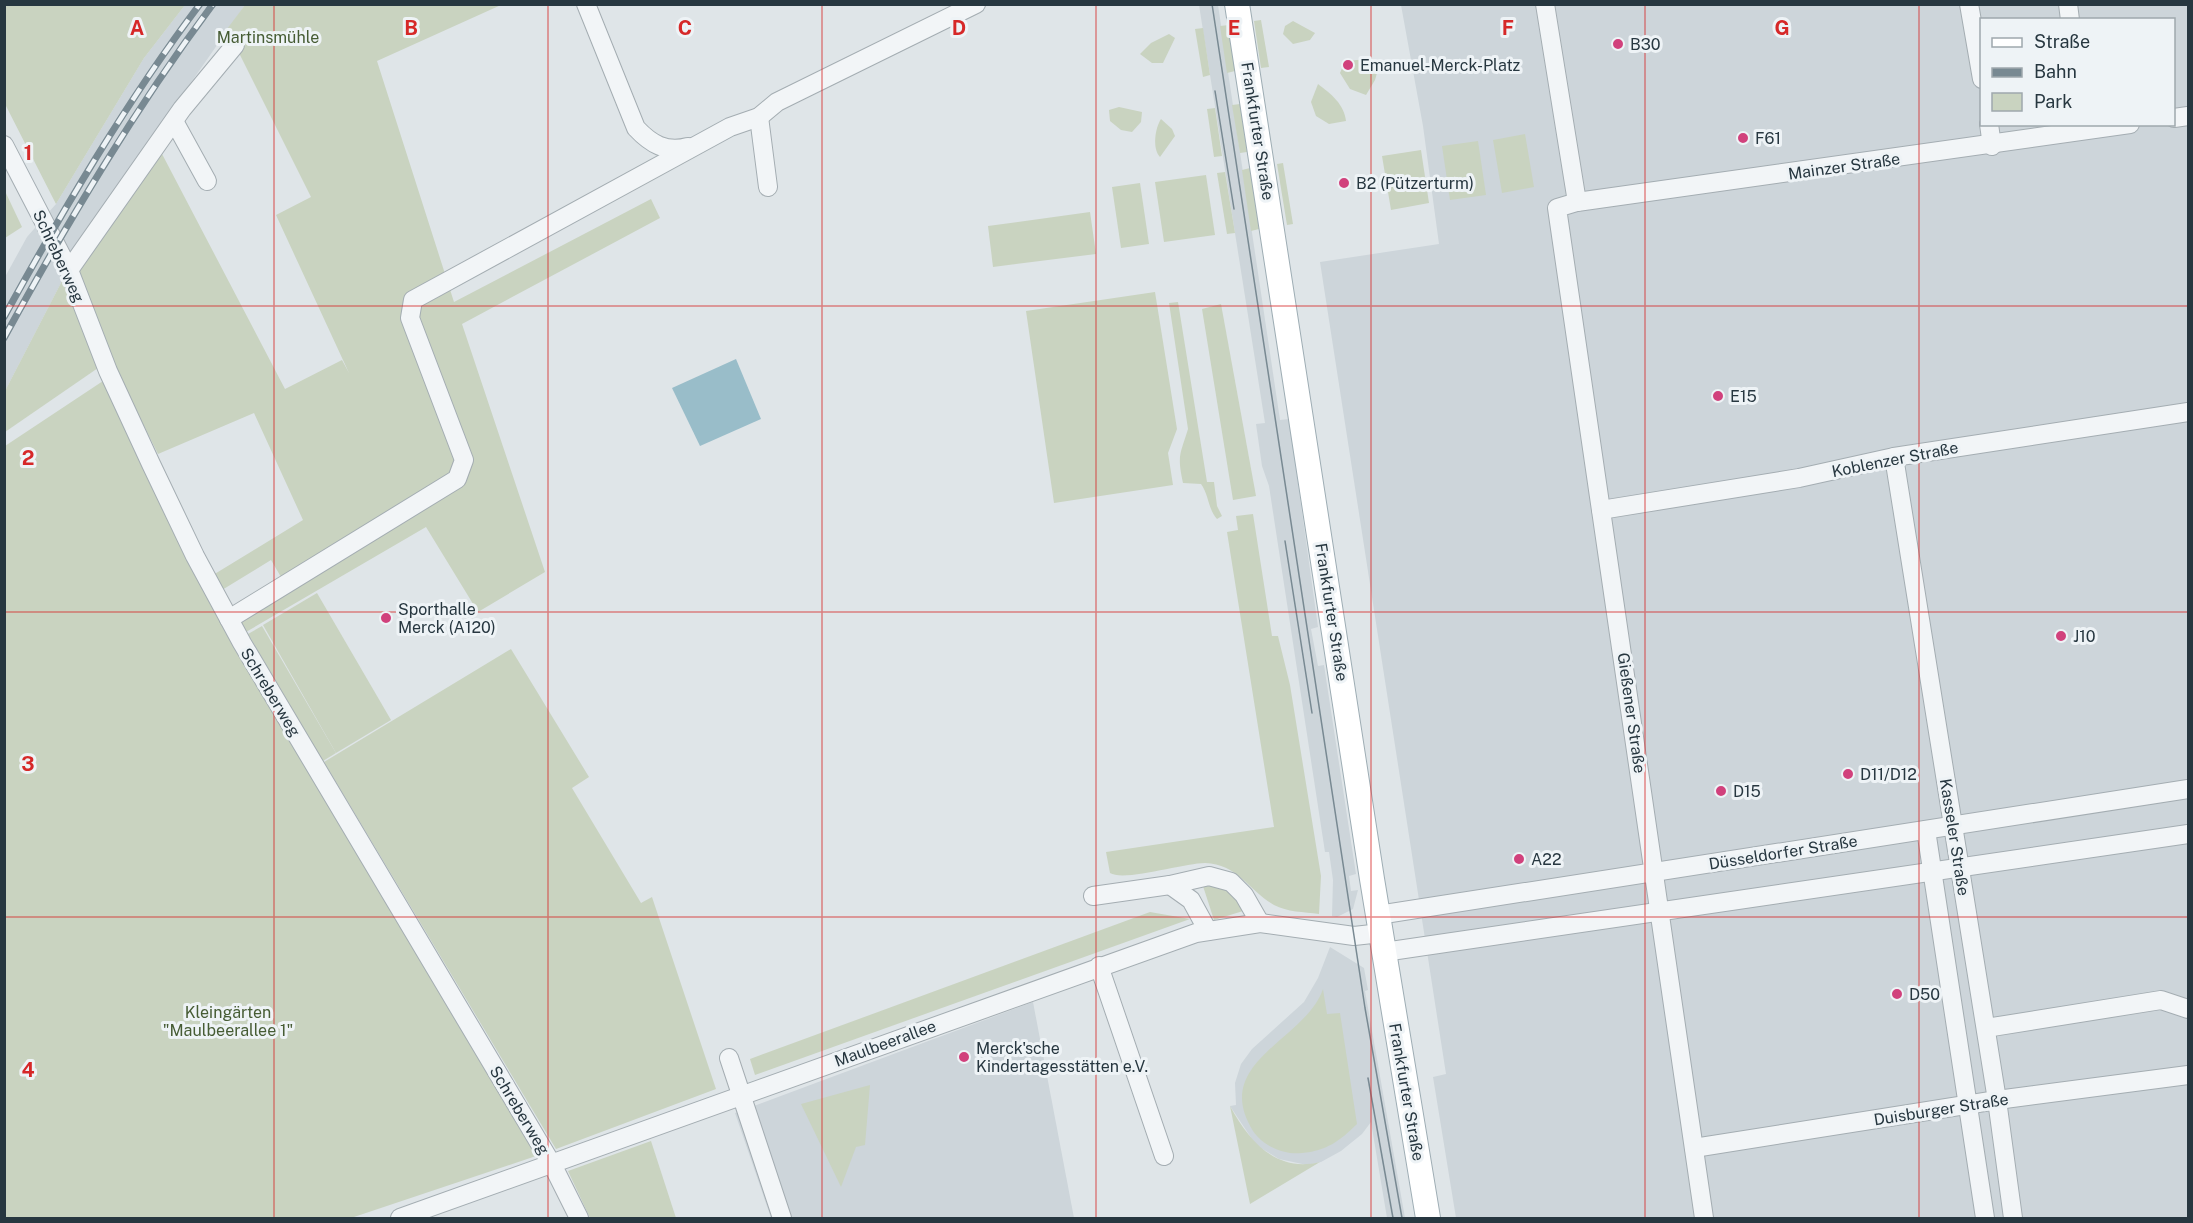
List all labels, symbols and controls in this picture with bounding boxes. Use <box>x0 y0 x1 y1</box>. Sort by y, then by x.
text: A <box>130 16 144 40</box>
text: B <box>404 16 418 40</box>
text: C <box>678 16 692 40</box>
text: D <box>952 16 966 40</box>
text: E <box>1228 16 1240 40</box>
text: F <box>1502 16 1514 40</box>
text: G <box>1774 16 1790 40</box>
legend <box>1980 18 2175 126</box>
park label: Martinsmühle <box>217 28 319 47</box>
text: Straße <box>2034 31 2090 52</box>
place label: B30 <box>1630 35 1661 54</box>
marker: B30 <box>1611 37 1625 51</box>
place label: Emanuel-Merck-Platz <box>1360 56 1521 75</box>
marker: Emanuel-Merck-Platz <box>1341 58 1355 72</box>
street label: Frankfurter Straße <box>1237 61 1278 202</box>
text: Bahn <box>2034 61 2077 82</box>
text: Park <box>2034 91 2072 112</box>
place label: F61 <box>1755 129 1781 148</box>
marker: F61 <box>1736 131 1750 145</box>
text: 1 <box>24 141 32 165</box>
street label: Mainzer Straße <box>1787 149 1901 184</box>
place label: B2 (Pützerturm) <box>1356 174 1474 193</box>
marker: B2 (Pützerturm) <box>1337 176 1351 190</box>
street label: Schreberweg <box>29 207 88 306</box>
place label: E15 <box>1730 387 1757 406</box>
marker: E15 <box>1711 389 1725 403</box>
street label: Koblenzer Straße <box>1830 438 1960 481</box>
text: 2 <box>22 446 34 470</box>
street label: Frankfurter Straße <box>1311 542 1352 683</box>
place label: Sporthalle Merck (A120) <box>398 600 496 637</box>
marker: Sporthalle Merck (A120) <box>379 611 393 625</box>
place label: J10 <box>2073 627 2096 646</box>
marker: J10 <box>2054 629 2068 643</box>
street label: Schreberweg <box>237 644 305 740</box>
street label: Gießener Straße <box>1614 652 1649 775</box>
text: 3 <box>21 752 35 776</box>
place label: D11/D12 <box>1860 765 1917 784</box>
marker: D11/D12 <box>1841 767 1855 781</box>
street label: Kasseler Straße <box>1936 777 1973 897</box>
place label: D15 <box>1733 782 1761 801</box>
marker: D15 <box>1714 784 1728 798</box>
street label: Düsseldorfer Straße <box>1707 831 1859 874</box>
place label: A22 <box>1531 850 1561 869</box>
marker: A22 <box>1512 852 1526 866</box>
place label: D50 <box>1909 985 1940 1004</box>
marker: D50 <box>1890 987 1904 1001</box>
park label: Kleingärten "Maulbeerallee 1" <box>163 1003 293 1040</box>
street label: Maulbeerallee <box>832 1016 939 1071</box>
street label: Frankfurter Straße <box>1385 1022 1428 1162</box>
place label: Merck'sche Kindertagesstätten e.V. <box>976 1039 1148 1076</box>
marker: Merck'sche Kindertagesstätten e.V. <box>957 1050 971 1064</box>
text: 4 <box>21 1058 35 1082</box>
street label: Schreberweg <box>486 1062 554 1158</box>
street label: Duisburger Straße <box>1872 1089 2010 1130</box>

